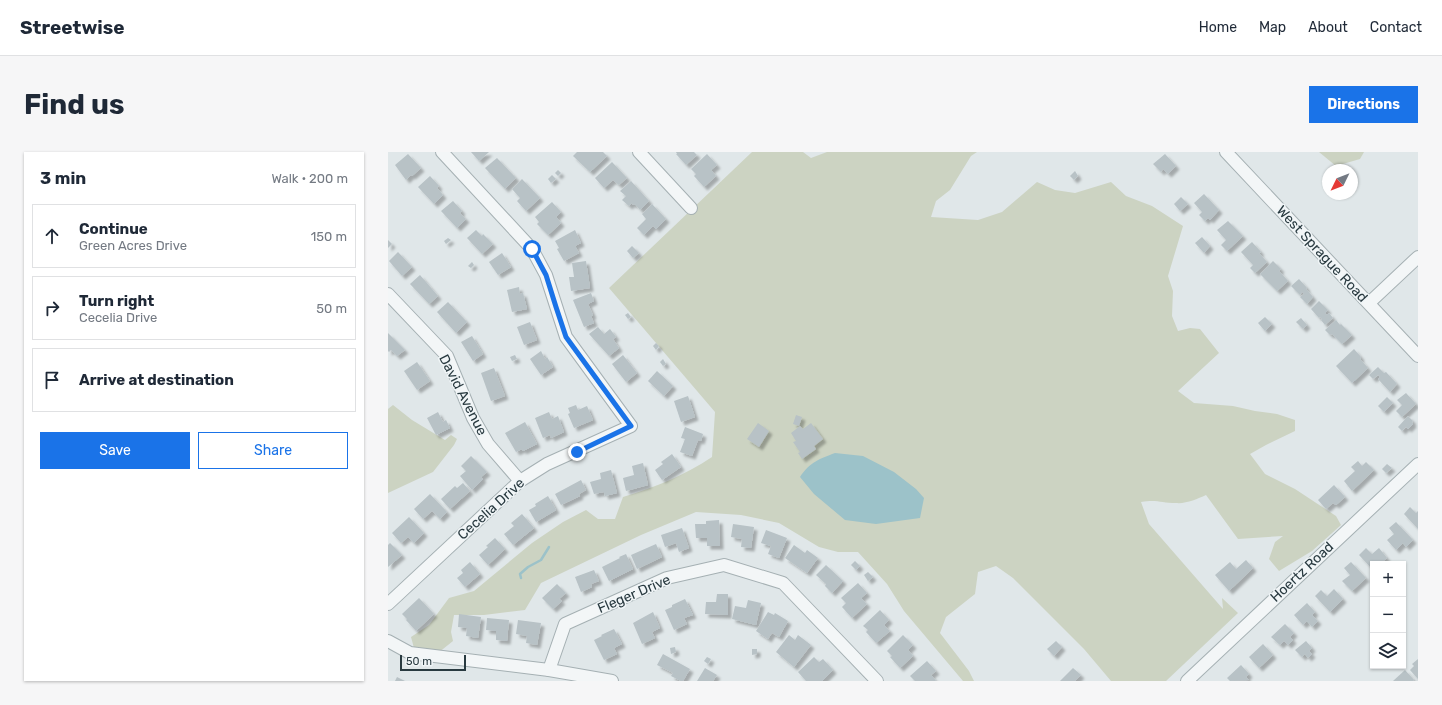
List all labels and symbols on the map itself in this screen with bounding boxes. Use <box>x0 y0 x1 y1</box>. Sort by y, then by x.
north arrow <box>1322 164 1358 200</box>
street label: West Sprague Road <box>1273 202 1371 306</box>
route start <box>523 240 541 258</box>
street label: David Avenue <box>435 352 491 439</box>
route end <box>568 443 586 461</box>
street label: Cecelia Drive <box>454 474 528 544</box>
street label: Hoertz Road <box>1267 538 1337 606</box>
street label: Fleger Drive <box>595 571 673 617</box>
scale bar <box>400 653 466 672</box>

